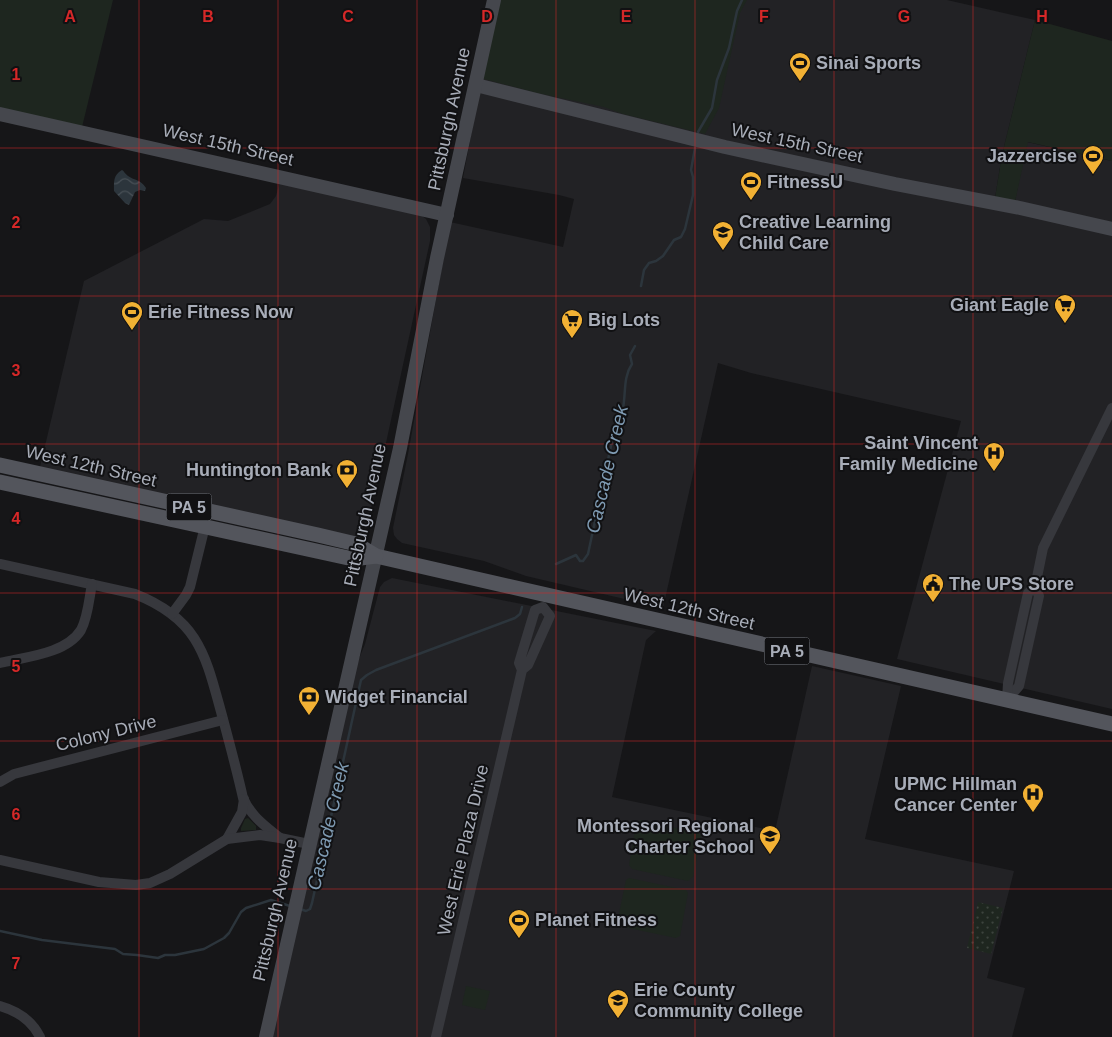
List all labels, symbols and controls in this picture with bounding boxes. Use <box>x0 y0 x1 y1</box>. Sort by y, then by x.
text: A <box>64 8 76 25</box>
text: B <box>202 8 214 25</box>
text: C <box>342 8 354 25</box>
text: D <box>481 8 493 25</box>
text: E <box>621 8 632 25</box>
text: F <box>759 8 769 25</box>
text: G <box>898 8 910 25</box>
text: H <box>1036 8 1048 25</box>
street label: Pittsburgh Avenue <box>424 46 474 192</box>
sports icon: Sinai Sports <box>788 51 812 82</box>
place label: Sinai Sports <box>816 53 921 73</box>
text: 1 <box>12 66 21 83</box>
street label: West 15th Street <box>730 119 864 167</box>
street label: West 15th Street <box>161 120 295 170</box>
sports icon: Jazzercise <box>1081 144 1105 175</box>
place label: Jazzercise <box>987 146 1077 166</box>
sports icon: FitnessU <box>739 170 763 201</box>
place label: FitnessU <box>767 172 843 192</box>
place label: Creative Learning Child Care <box>739 212 891 253</box>
text: 2 <box>12 214 21 231</box>
school or university icon: Creative Learning Child Care <box>711 220 735 251</box>
supermarket icon: Giant Eagle <box>1053 293 1077 324</box>
place label: Giant Eagle <box>950 295 1049 315</box>
sports icon: Erie Fitness Now <box>120 300 144 331</box>
place label: Erie Fitness Now <box>148 302 294 322</box>
supermarket icon: Big Lots <box>560 308 584 339</box>
place label: Big Lots <box>588 310 660 330</box>
text: 3 <box>12 362 21 379</box>
water label: Cascade Creek <box>582 401 632 535</box>
place label: Saint Vincent Family Medicine <box>839 433 978 474</box>
street label: West 12th Street <box>24 441 158 491</box>
hospital icon: Saint Vincent Family Medicine <box>982 441 1006 472</box>
street label: Pittsburgh Avenue <box>340 442 390 588</box>
bank icon: Huntington Bank <box>335 458 359 489</box>
place label: Huntington Bank <box>186 460 332 480</box>
road number: PA 5 <box>166 494 212 520</box>
text: 4 <box>12 510 21 527</box>
public building icon: The UPS Store <box>921 572 945 603</box>
place label: The UPS Store <box>949 574 1074 594</box>
street label: West 12th Street <box>622 584 756 634</box>
road number: PA 5 <box>764 637 810 664</box>
text: 5 <box>12 658 21 675</box>
bank icon: Widget Financial <box>297 685 321 716</box>
place label: Widget Financial <box>325 687 468 707</box>
street label: Colony Drive <box>54 711 158 755</box>
water label: Cascade Creek <box>303 758 353 892</box>
street label: West Erie Plaza Drive <box>434 763 492 937</box>
place label: UPMC Hillman Cancer Center <box>894 774 1017 815</box>
hospital icon: UPMC Hillman Cancer Center <box>1021 782 1045 813</box>
text: 6 <box>12 806 21 823</box>
place label: Montessori Regional Charter School <box>577 816 754 857</box>
school or university icon: Montessori Regional Charter School <box>758 824 782 855</box>
street label: Pittsburgh Avenue <box>249 837 301 983</box>
sports icon: Planet Fitness <box>507 908 531 939</box>
place label: Planet Fitness <box>535 910 657 930</box>
text: 7 <box>12 955 21 972</box>
place label: Erie County Community College <box>634 980 803 1021</box>
school or university icon: Erie County Community College <box>606 988 630 1019</box>

